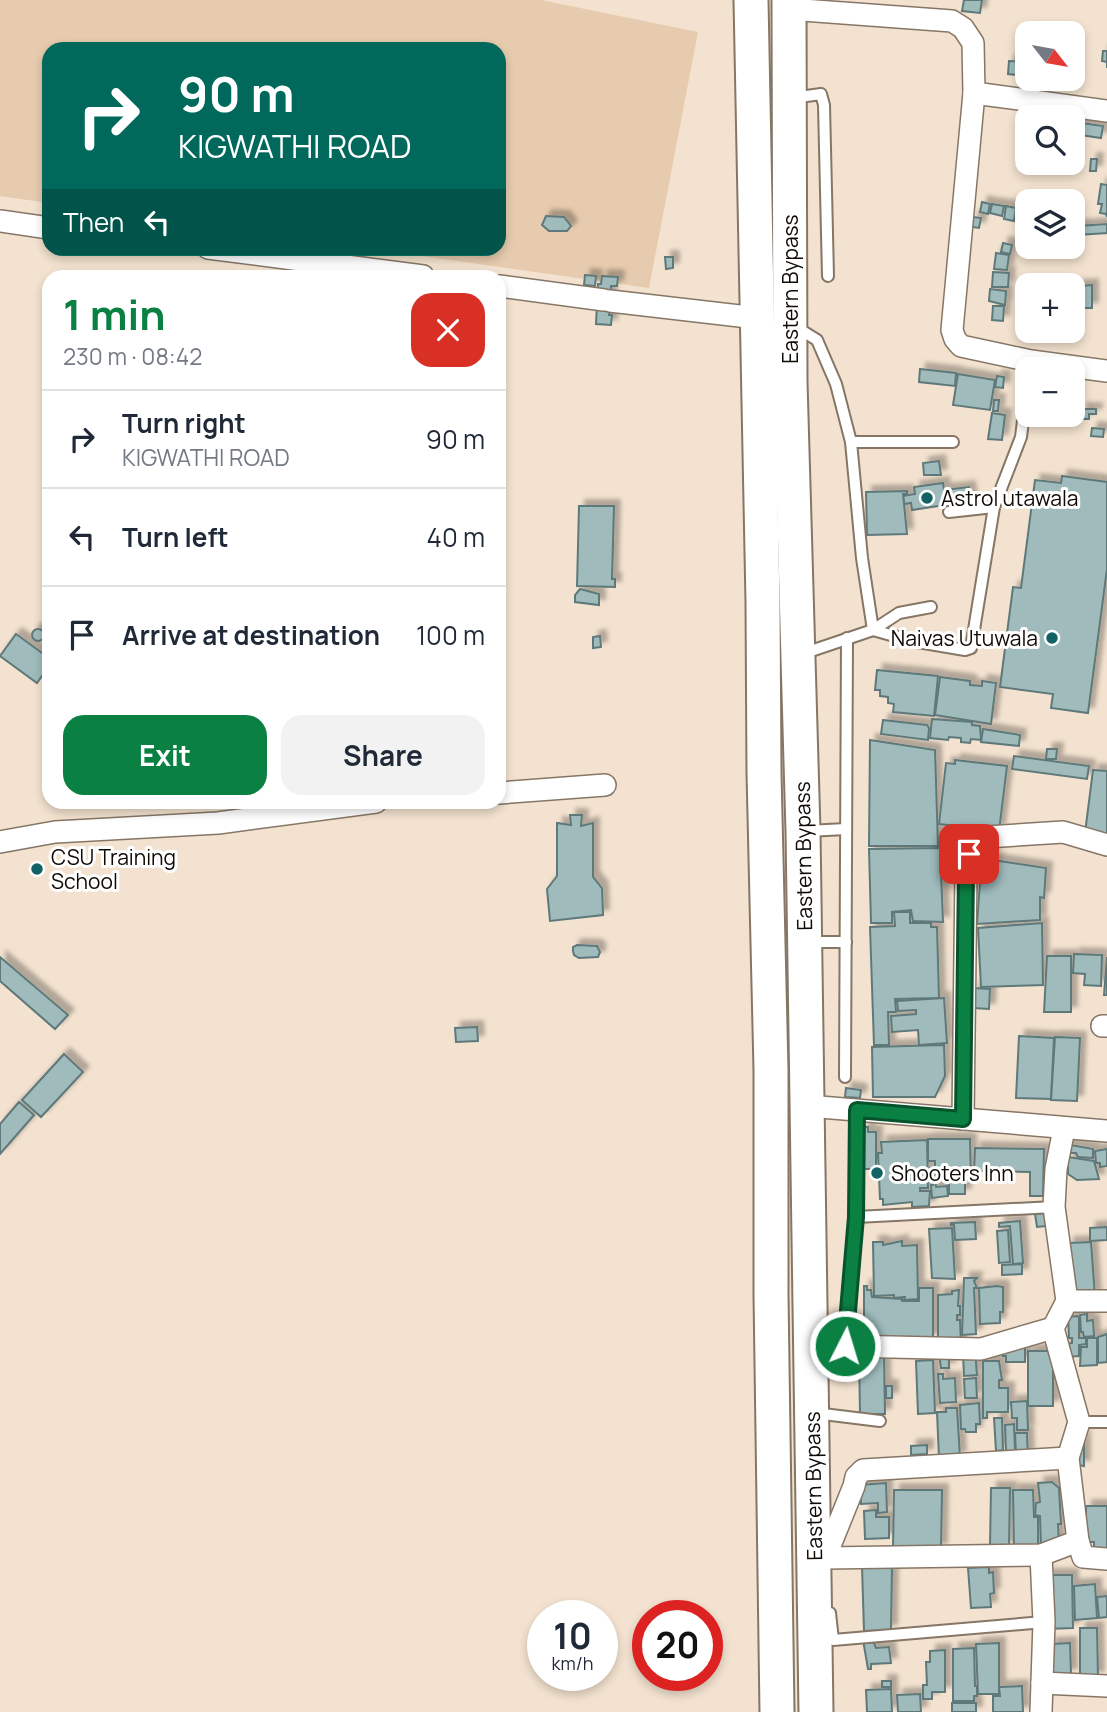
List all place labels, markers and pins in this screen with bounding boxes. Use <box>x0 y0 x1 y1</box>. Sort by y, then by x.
place label: Astrol utawala <box>941 484 1078 512</box>
marker: Astrol utawala <box>919 490 935 506</box>
place label: Naivas Utuwala <box>891 624 1038 652</box>
marker: Naivas Utuwala <box>1044 630 1060 646</box>
pin <box>939 824 999 884</box>
place label: CSU Training School <box>51 843 176 895</box>
marker: CSU Training School <box>29 861 45 877</box>
place label: Shooters Inn <box>891 1159 1014 1187</box>
marker: Shooters Inn <box>869 1165 885 1181</box>

